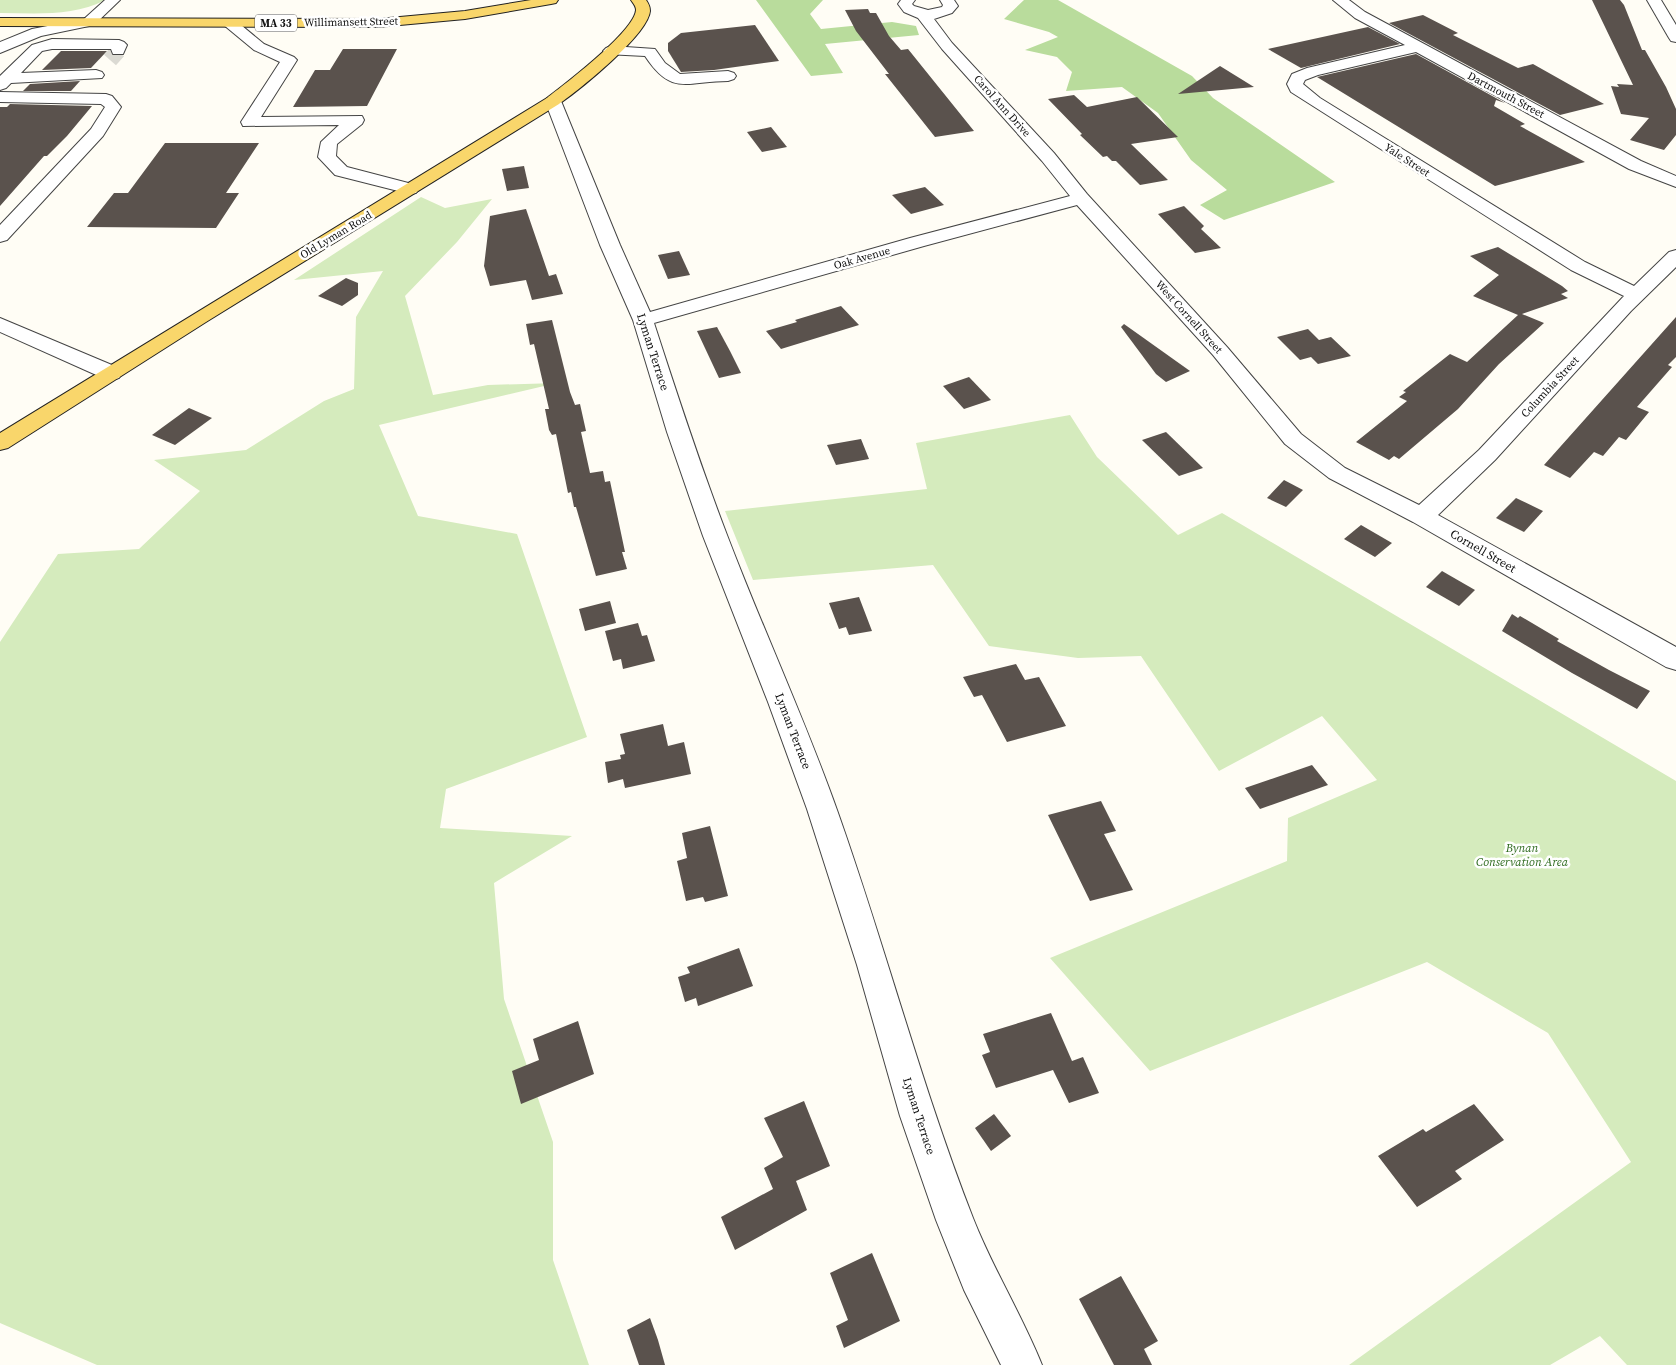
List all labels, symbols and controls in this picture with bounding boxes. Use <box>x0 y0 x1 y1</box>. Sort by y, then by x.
road number: MA 33 <box>255 14 297 32</box>
street label: Willimansett Street <box>304 14 399 30</box>
street label: Dartmouth Street <box>1465 68 1548 122</box>
street label: Carol Ann Drive <box>970 72 1034 140</box>
street label: Yale Street <box>1381 140 1433 181</box>
street label: Old Lyman Road <box>297 207 375 262</box>
street label: Oak Avenue <box>832 243 892 273</box>
street label: West Cornell Street <box>1152 277 1226 357</box>
street label: Lyman Terrace <box>633 311 673 393</box>
street label: Columbia Street <box>1518 353 1583 421</box>
street label: Cornell Street <box>1447 526 1519 576</box>
street label: Lyman Terrace <box>771 691 815 771</box>
park label: Bynan Conservation Area <box>1476 840 1569 870</box>
street label: Lyman Terrace <box>899 1075 939 1157</box>

